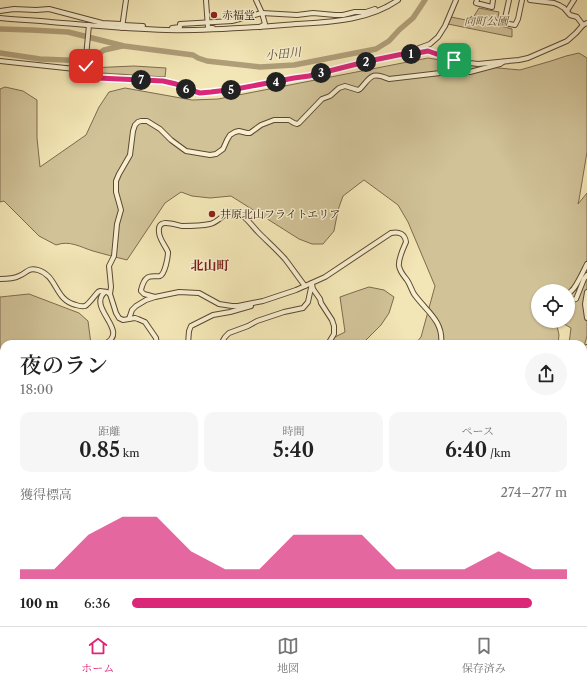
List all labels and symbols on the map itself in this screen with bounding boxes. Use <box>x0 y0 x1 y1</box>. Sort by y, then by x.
place label: 赤福堂 <box>222 8 255 22</box>
marker: 赤福堂 <box>209 10 219 20</box>
park label: 向町公園 <box>464 14 510 28</box>
pin <box>437 43 471 77</box>
water label: 小田川 <box>264 44 304 63</box>
pin: 1 <box>401 44 421 64</box>
pin <box>69 49 103 83</box>
pin: 2 <box>356 52 376 72</box>
pin: 3 <box>311 63 331 83</box>
pin: 7 <box>131 70 151 90</box>
pin: 4 <box>266 72 286 92</box>
pin: 6 <box>176 79 196 99</box>
pin: 5 <box>221 80 241 100</box>
place label: 井原北山フライトエリア <box>220 207 340 221</box>
marker: 井原北山フライトエリア <box>207 209 217 219</box>
district label: 北山町 <box>190 257 230 273</box>

